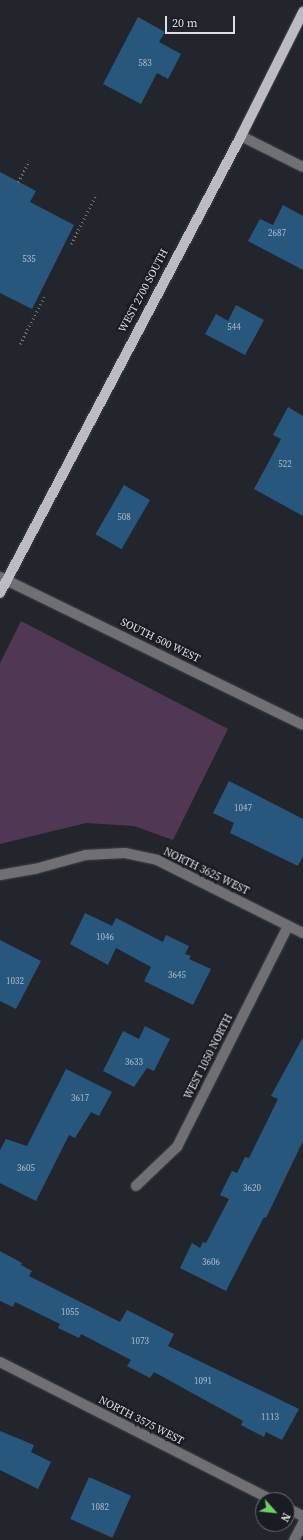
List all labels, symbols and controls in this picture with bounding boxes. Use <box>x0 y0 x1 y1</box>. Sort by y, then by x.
scale bar <box>167 8 237 34</box>
text: 20 m <box>172 15 198 31</box>
house number: 583 <box>138 58 152 68</box>
house number: 2687 <box>268 228 286 238</box>
street label: WEST 2700 SOUTH <box>116 247 172 335</box>
house number: 535 <box>22 254 36 264</box>
house number: 544 <box>227 322 241 332</box>
house number: 522 <box>278 459 292 469</box>
house number: 508 <box>117 512 131 522</box>
street label: SOUTH 500 WEST <box>118 616 202 666</box>
house number: 1047 <box>234 803 252 813</box>
street label: NORTH 3625 WEST <box>161 845 251 899</box>
house number: 1046 <box>96 932 114 942</box>
house number: 3645 <box>168 970 186 980</box>
house number: 1032 <box>6 976 24 986</box>
street label: WEST 1050 NORTH <box>182 1012 236 1102</box>
house number: 3633 <box>125 1057 143 1067</box>
house number: 3617 <box>71 1093 89 1103</box>
house number: 3605 <box>17 1163 35 1173</box>
house number: 3620 <box>243 1183 261 1193</box>
house number: 3606 <box>202 1257 220 1267</box>
house number: 1055 <box>61 1307 79 1317</box>
house number: 1073 <box>131 1336 149 1346</box>
house number: 1091 <box>194 1376 212 1386</box>
street label: NORTH 3575 WEST <box>96 1394 186 1448</box>
house number: 1113 <box>261 1412 279 1422</box>
north arrow <box>255 1492 295 1532</box>
house number: 1082 <box>91 1502 109 1512</box>
text: N <box>277 1510 294 1524</box>

